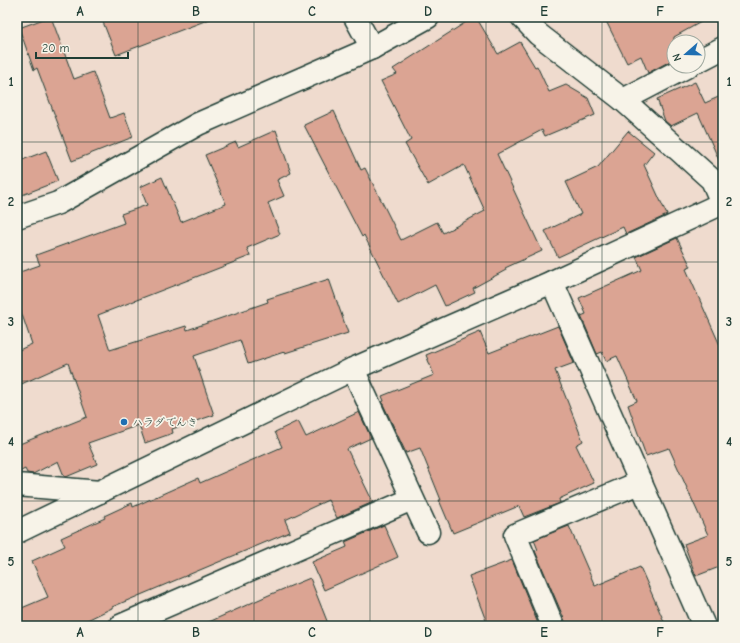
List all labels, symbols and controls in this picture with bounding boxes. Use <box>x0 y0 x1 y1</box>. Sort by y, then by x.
text: A <box>76 4 84 19</box>
text: B <box>192 4 200 19</box>
text: C <box>308 4 316 19</box>
text: D <box>424 4 432 19</box>
text: E <box>540 4 548 19</box>
text: F <box>656 4 664 19</box>
scale bar <box>36 34 128 60</box>
north arrow <box>666 34 706 74</box>
text: 20 m <box>42 41 70 55</box>
text: N <box>670 52 684 63</box>
text: 1 <box>8 74 14 89</box>
text: 1 <box>726 74 732 89</box>
text: 2 <box>8 194 14 209</box>
text: 2 <box>726 194 732 209</box>
text: 3 <box>8 314 14 329</box>
text: 3 <box>726 314 732 329</box>
place label: ハラダでんき <box>132 416 198 429</box>
marker: ハラダでんき <box>119 417 129 427</box>
text: 4 <box>8 434 14 449</box>
text: 4 <box>726 434 732 449</box>
text: 5 <box>8 554 15 569</box>
text: 5 <box>726 554 733 569</box>
text: A <box>76 625 84 640</box>
text: B <box>192 625 200 640</box>
text: C <box>308 625 316 640</box>
text: D <box>424 625 432 640</box>
text: E <box>540 625 548 640</box>
text: F <box>656 625 664 640</box>

